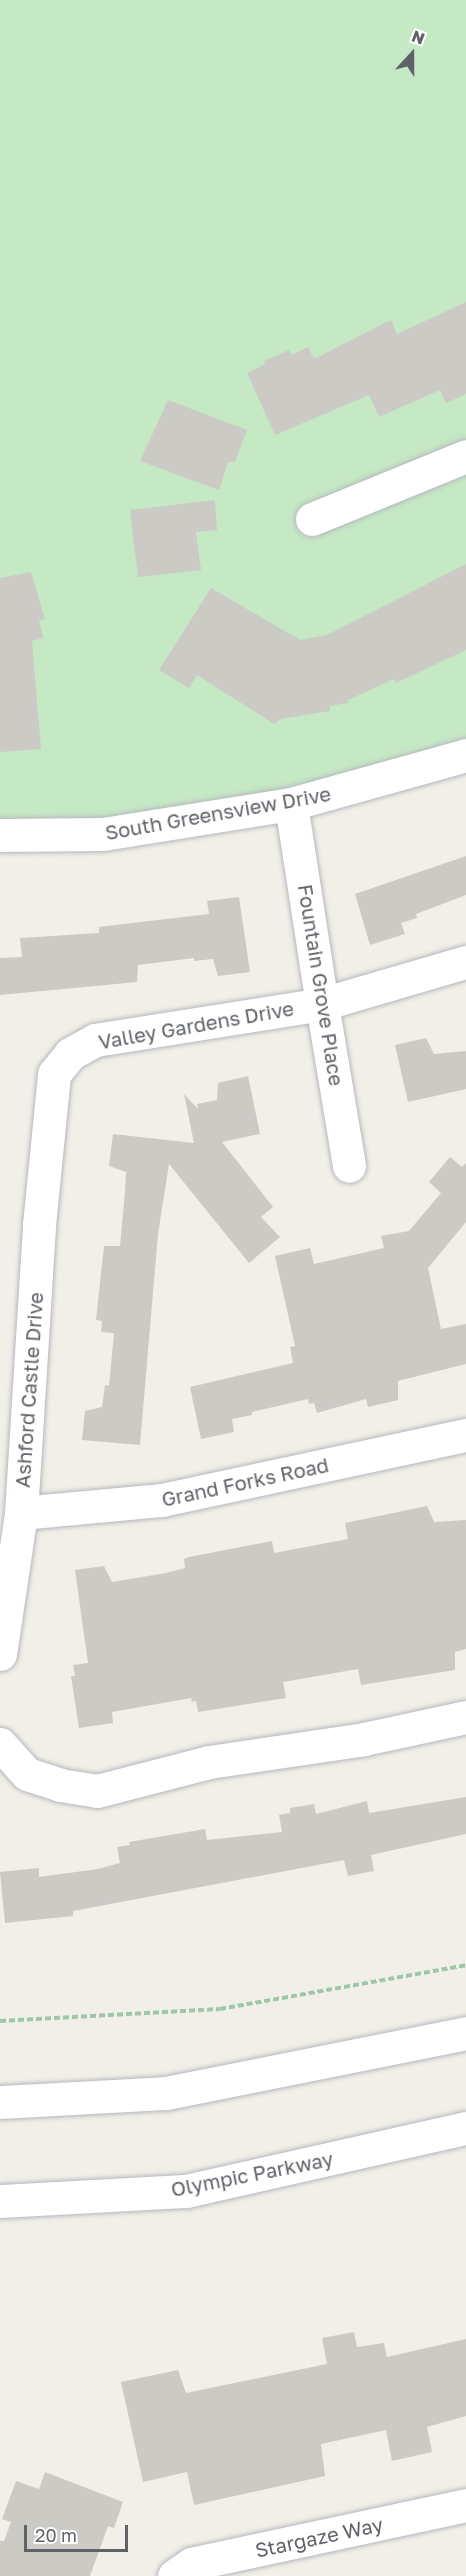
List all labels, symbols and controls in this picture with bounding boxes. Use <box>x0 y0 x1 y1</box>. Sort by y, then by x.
north arrow <box>382 24 442 84</box>
text: N <box>409 26 428 49</box>
street label: South Greensview Drive <box>103 781 333 845</box>
street label: Fountain Grove Place <box>293 882 349 1088</box>
street label: Valley Gardens Drive <box>96 996 296 1054</box>
street label: Ashford Castle Drive <box>10 1291 48 1489</box>
street label: Grand Forks Road <box>159 1453 331 1511</box>
street label: Olympic Parkway <box>169 2147 335 2201</box>
street label: Stargaze Way <box>253 2512 385 2562</box>
scale bar <box>27 2513 130 2551</box>
text: 20 m <box>35 2524 77 2546</box>

